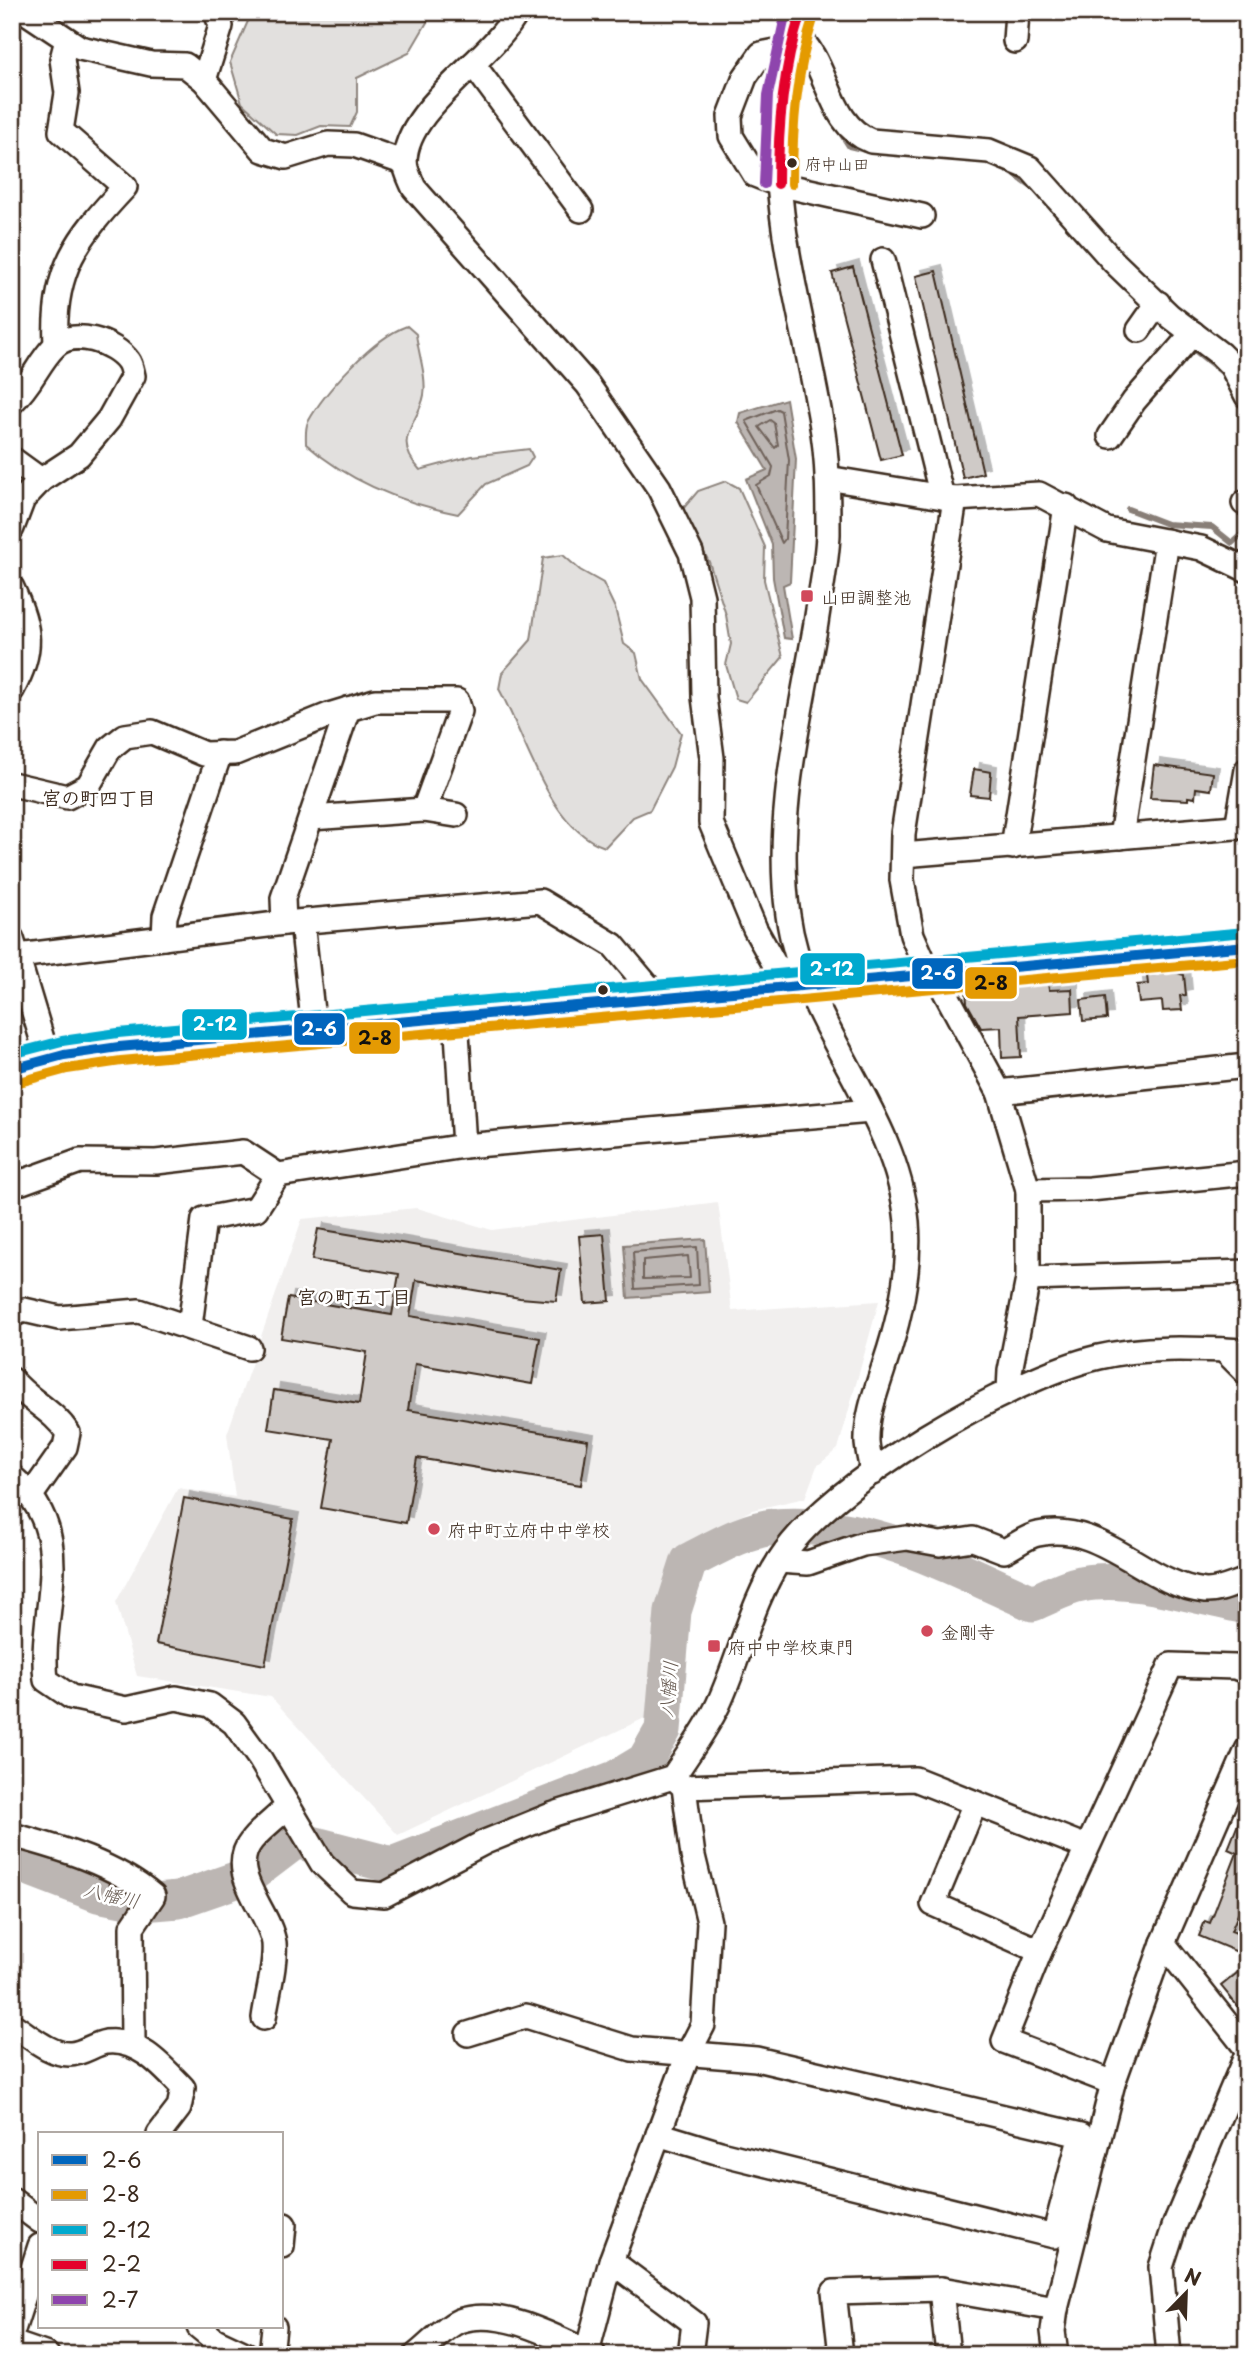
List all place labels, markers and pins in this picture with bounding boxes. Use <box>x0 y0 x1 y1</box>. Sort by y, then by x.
place label: 府中山田 <box>805 151 869 175</box>
marker: 府中山田 <box>785 156 799 170</box>
place label: 山田調整池 <box>821 583 911 610</box>
marker: 山田調整池 <box>799 588 815 604</box>
unlabelled marker <box>596 983 610 997</box>
place label: 府中町立府中中学校 <box>448 1516 610 1543</box>
marker: 府中町立府中中学校 <box>426 1521 442 1537</box>
place label: 金剛寺 <box>941 1618 995 1645</box>
marker: 金剛寺 <box>919 1623 935 1639</box>
place label: 府中中学校東門 <box>728 1633 854 1660</box>
marker: 府中中学校東門 <box>706 1638 722 1654</box>

